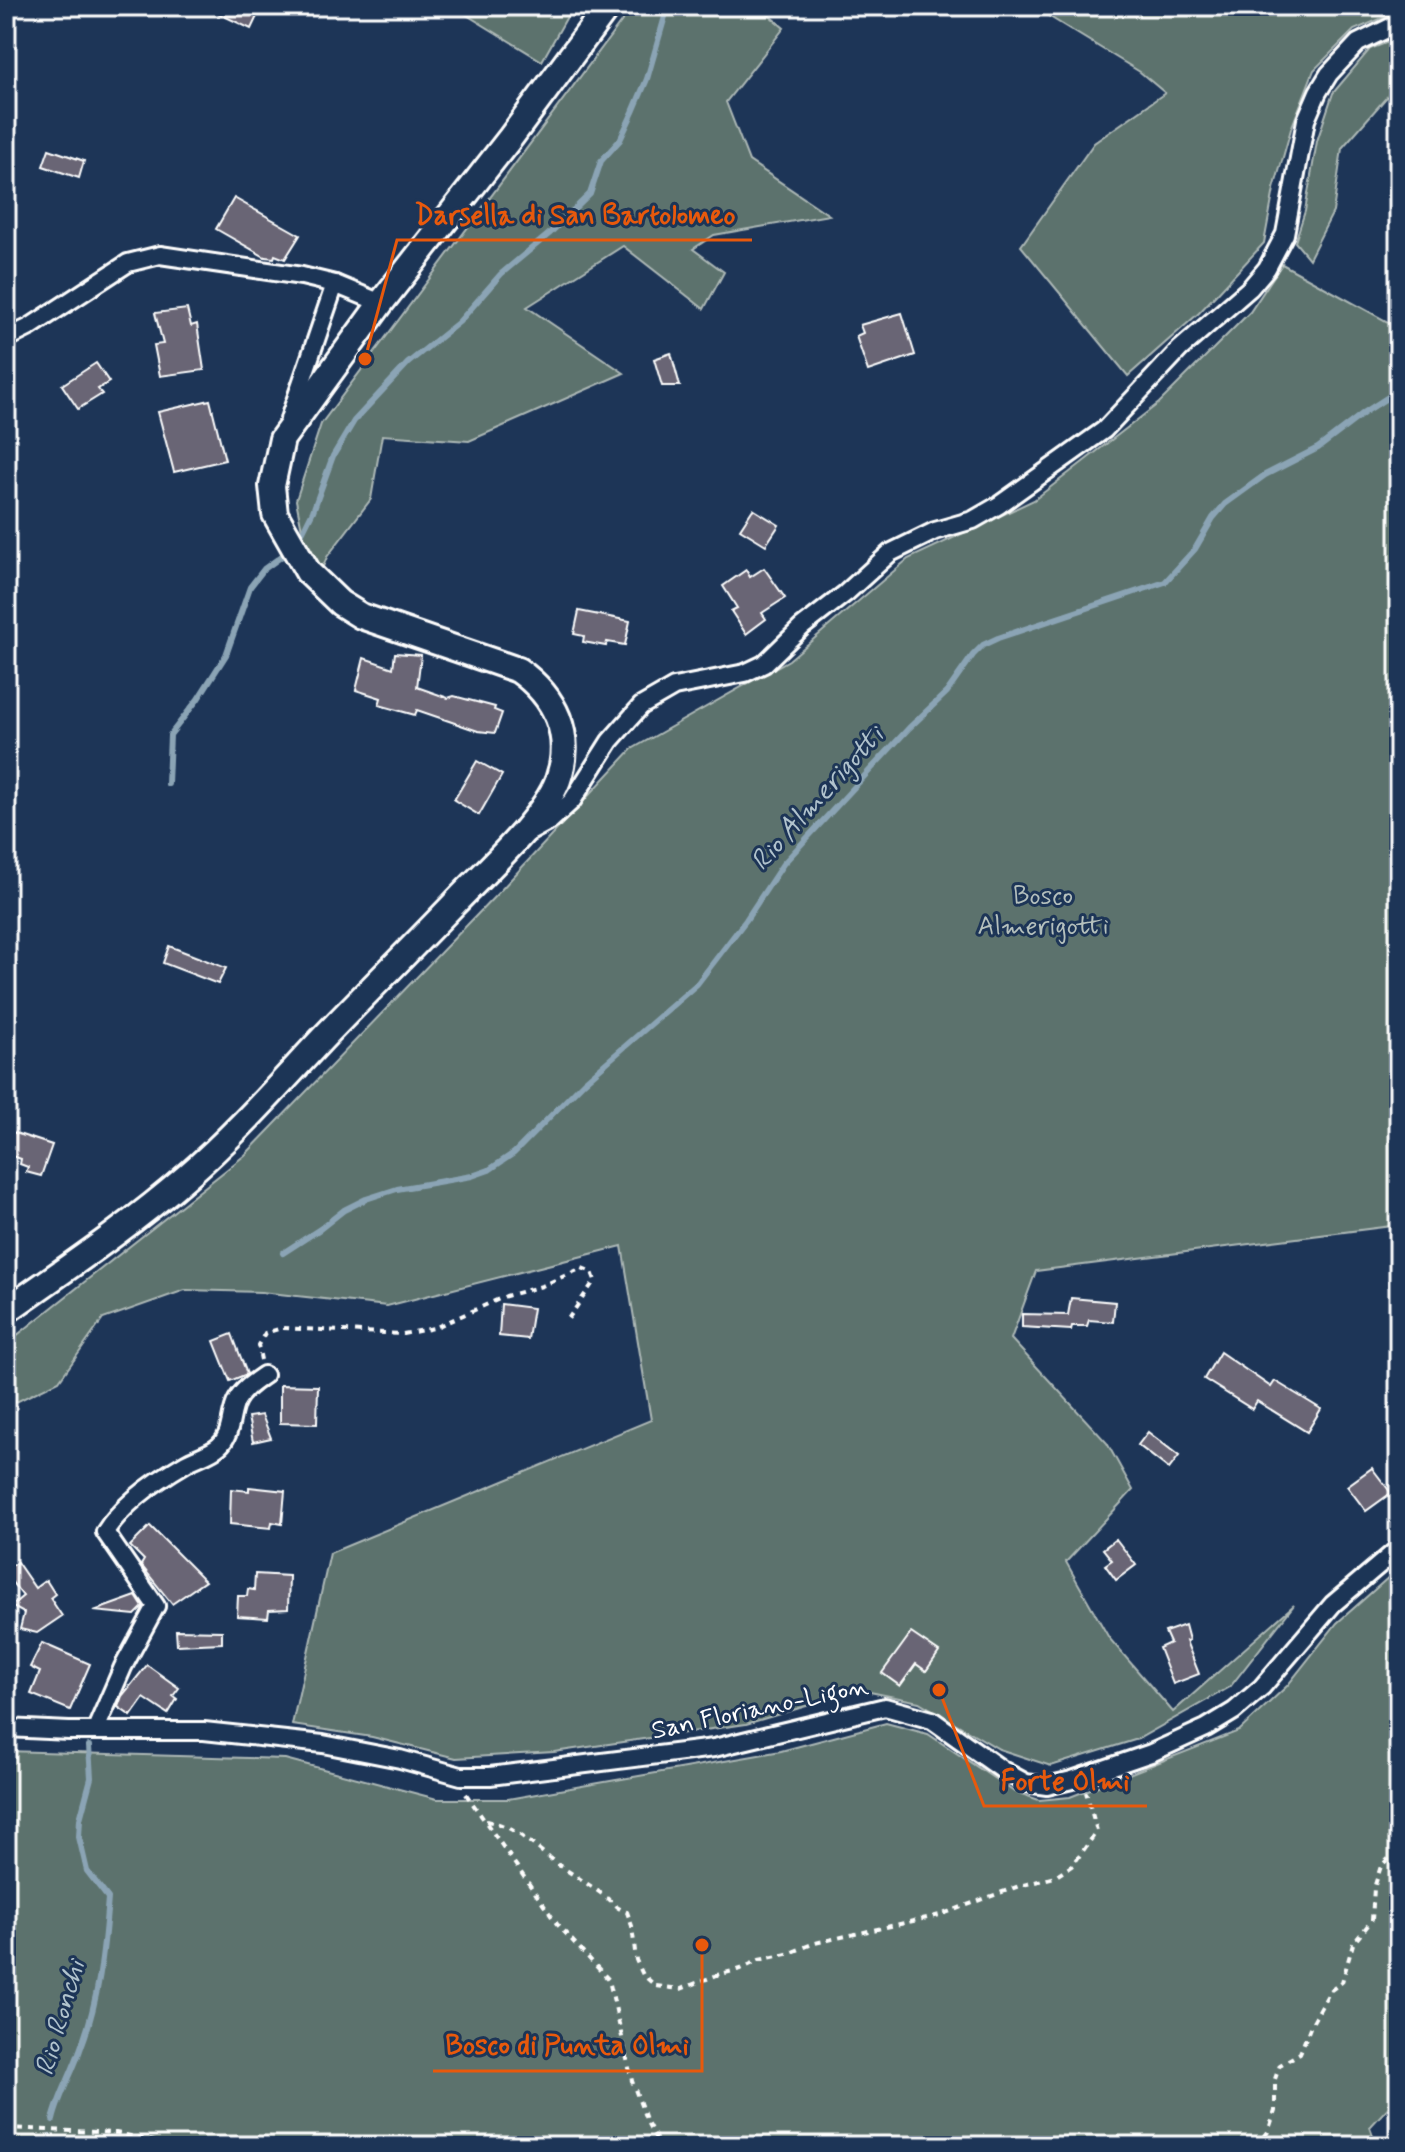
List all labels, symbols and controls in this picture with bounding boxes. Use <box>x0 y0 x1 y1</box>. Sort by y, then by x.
callout: Darsella di San Bartolomeo <box>397 188 752 240</box>
text: Darsella di San Bartolomeo <box>414 198 736 235</box>
water label: Rio Almerigotti <box>743 717 895 879</box>
park label: Bosco Almerigotti <box>977 880 1109 944</box>
street label: San Floriano-Ligon <box>649 1669 872 1751</box>
callout: Forte Olmi <box>984 1754 1147 1806</box>
text: Forte Olmi <box>1001 1764 1129 1801</box>
water label: Rio Ronchi <box>27 1953 96 2080</box>
callout: Bosco di Punta Olmi <box>433 2019 702 2071</box>
text: Bosco di Punta Olmi <box>445 2028 689 2065</box>

